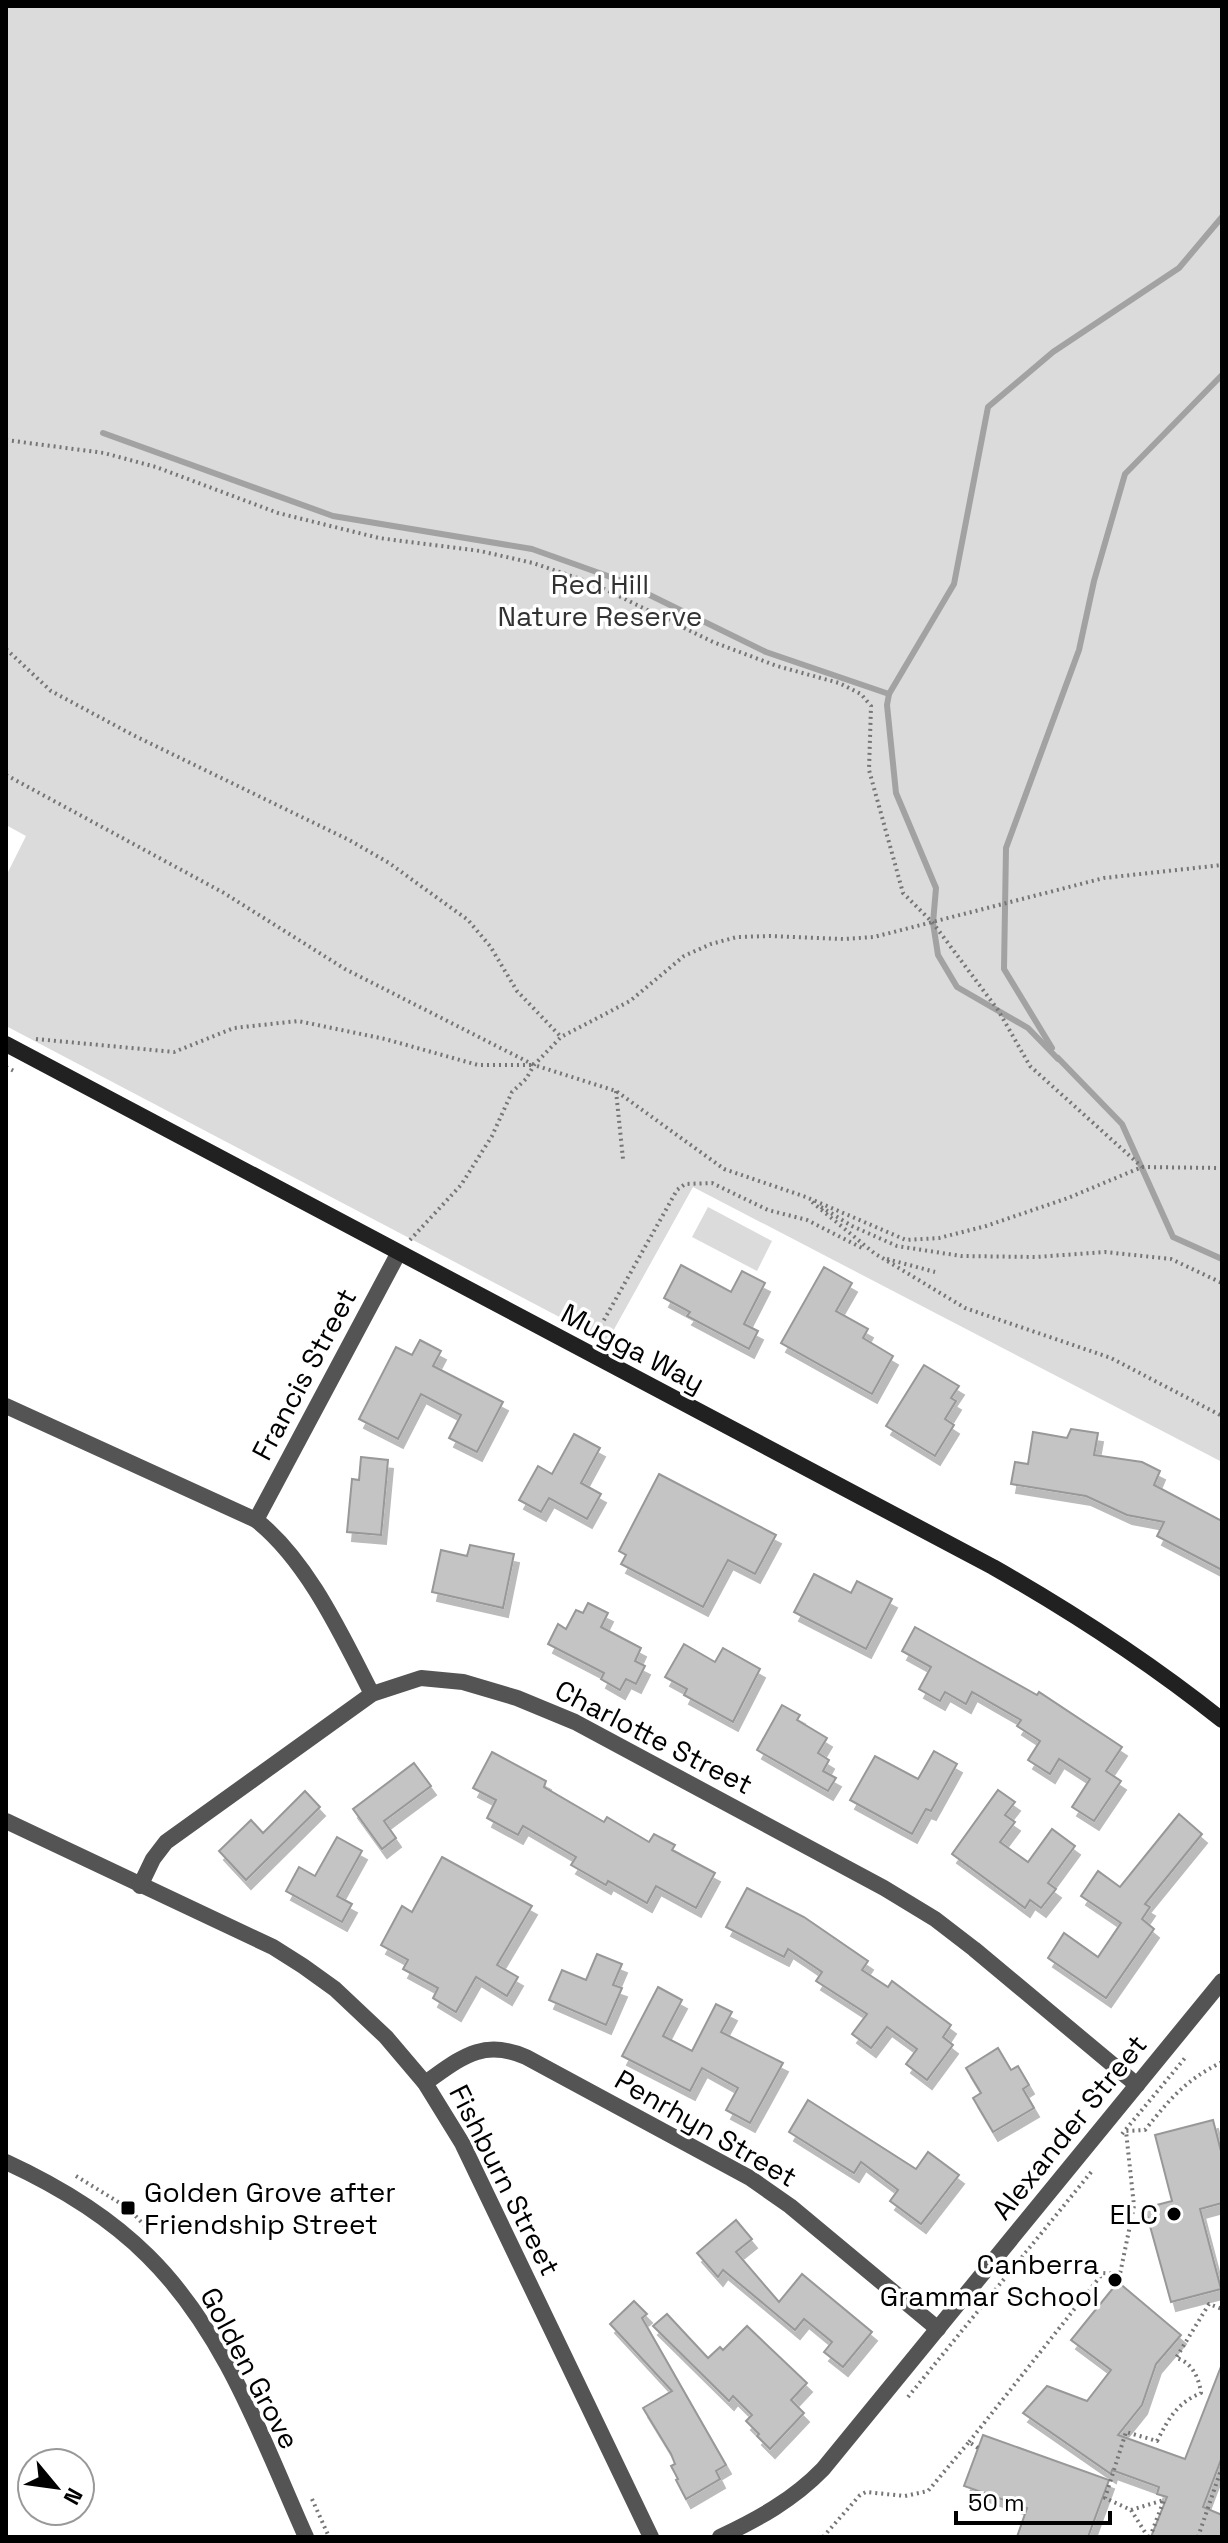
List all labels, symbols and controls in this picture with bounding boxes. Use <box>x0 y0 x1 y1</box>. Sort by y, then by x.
park label: Red Hill Nature Reserve <box>498 566 702 634</box>
street label: Francis Street <box>244 1282 364 1466</box>
street label: Mugga Way <box>555 1295 711 1401</box>
street label: Charlotte Street <box>549 1672 759 1802</box>
street label: Alexander Street <box>983 2027 1155 2227</box>
street label: Penrhyn Street <box>608 2061 804 2195</box>
street label: Fishburn Street <box>441 2078 569 2282</box>
place label: Golden Grove after Friendship Street <box>144 2174 396 2242</box>
place label: ELC <box>1110 2196 1158 2232</box>
marker: Golden Grove after Friendship Street <box>119 2199 137 2217</box>
marker: ELC <box>1165 2205 1183 2223</box>
place label: Canberra Grammar School <box>880 2246 1099 2314</box>
marker: Canberra Grammar School <box>1106 2271 1124 2289</box>
street label: Golden Grove <box>192 2281 308 2455</box>
north arrow <box>16 2447 96 2527</box>
scale bar <box>956 2475 1110 2525</box>
text: N <box>58 2483 89 2510</box>
text: 50 m <box>968 2487 1025 2518</box>

